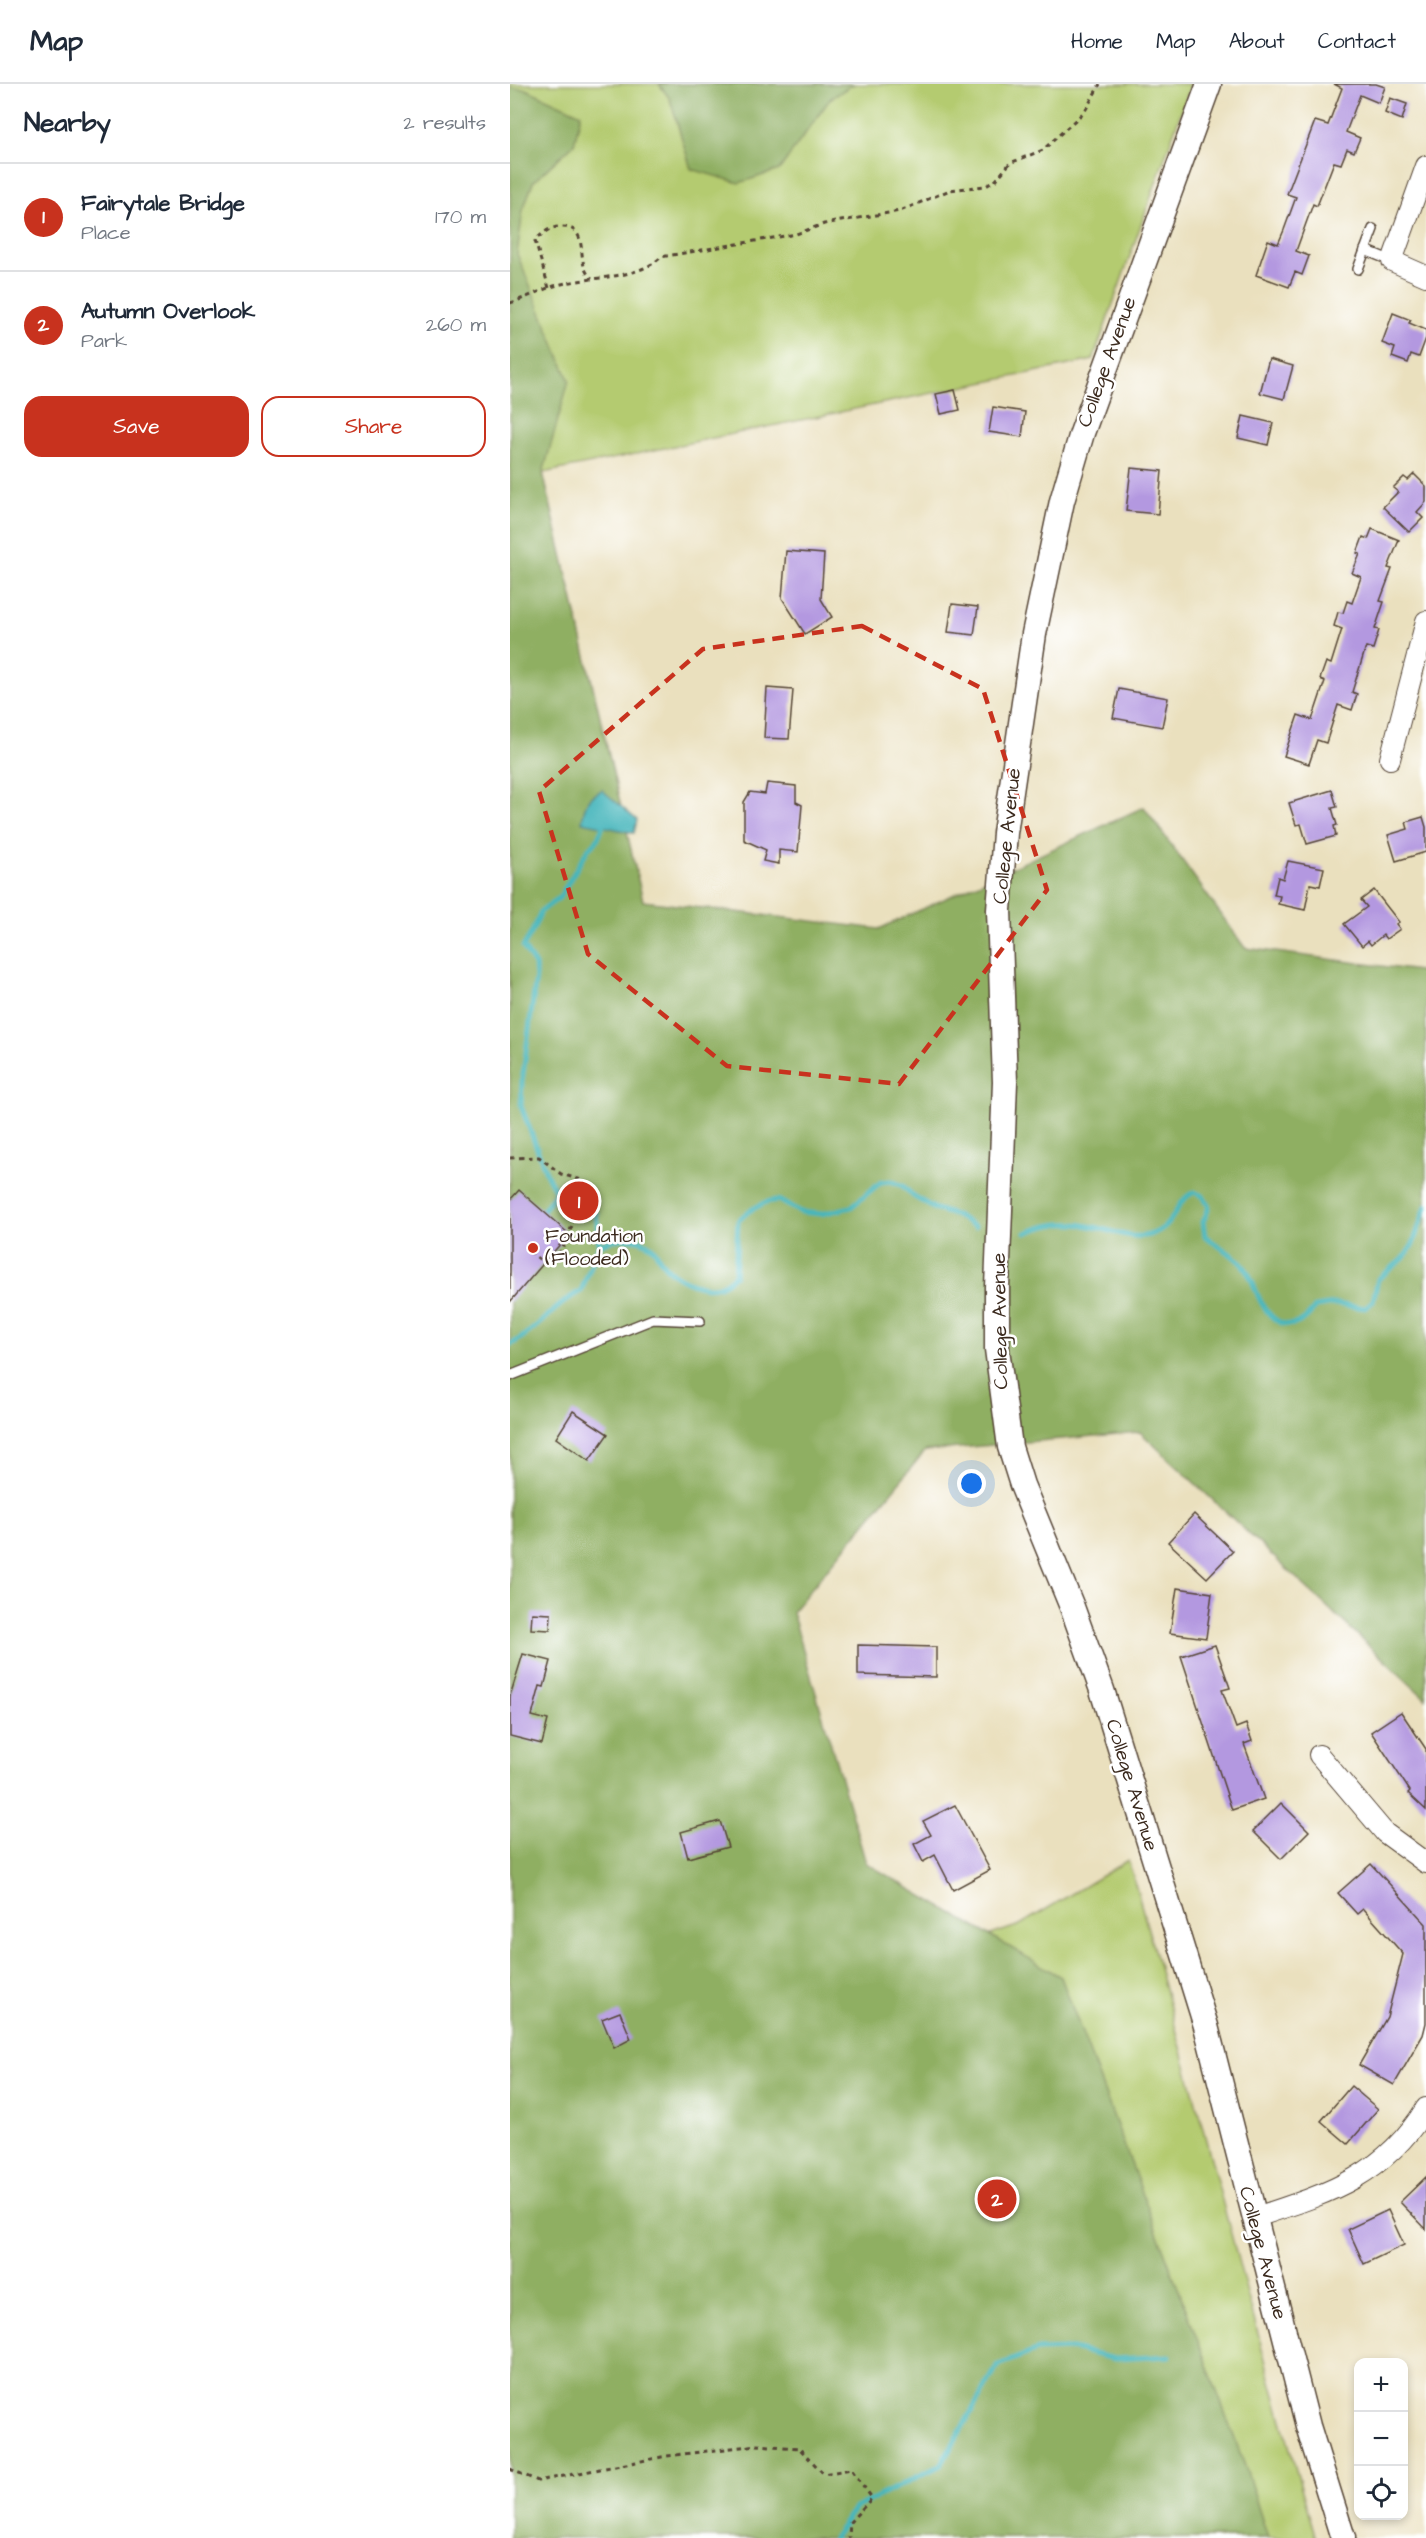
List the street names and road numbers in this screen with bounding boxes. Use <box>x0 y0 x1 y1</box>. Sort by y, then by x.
street label: College Avenue <box>1070 293 1145 431</box>
street label: College Avenue <box>986 766 1029 906</box>
street label: College Avenue <box>985 1252 1016 1390</box>
street label: College Avenue <box>1098 1716 1165 1855</box>
street label: College Avenue <box>1231 2183 1294 2323</box>

